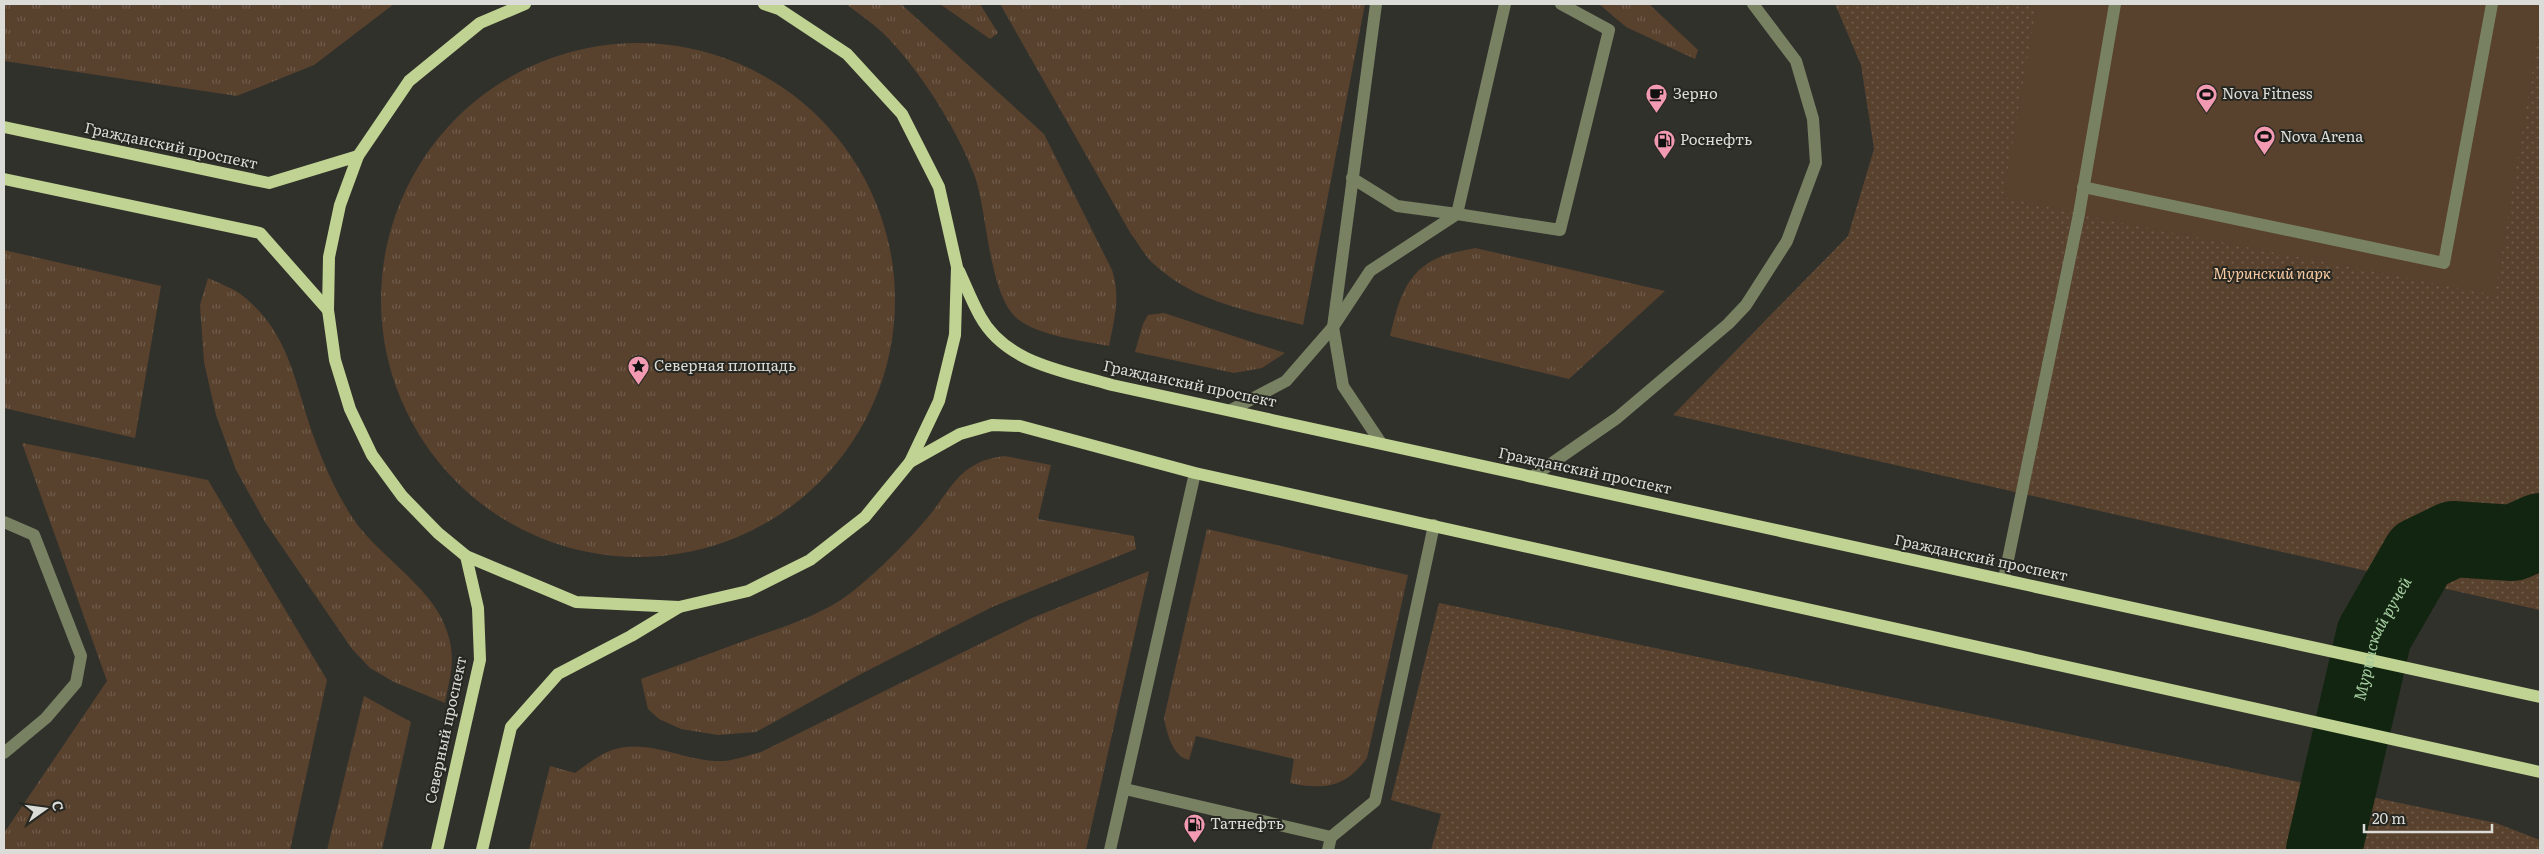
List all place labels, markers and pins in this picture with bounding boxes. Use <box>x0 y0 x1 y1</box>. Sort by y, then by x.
place label: Зерно <box>1673 81 1718 104</box>
place label: Nova Fitness <box>2222 81 2313 104</box>
cafe icon: Зерно <box>1645 82 1669 113</box>
sports icon: Nova Fitness <box>2194 82 2218 113</box>
place label: Nova Arena <box>2280 124 2364 147</box>
sports icon: Nova Arena <box>2252 125 2276 156</box>
place label: Роснефть <box>1680 127 1752 150</box>
fuel station icon: Роснефть <box>1652 128 1676 159</box>
place label: Северная площадь <box>654 353 796 376</box>
place icon: Северная площадь <box>626 354 650 385</box>
place label: Татнефть <box>1210 811 1284 834</box>
fuel station icon: Татнефть <box>1182 812 1206 843</box>

